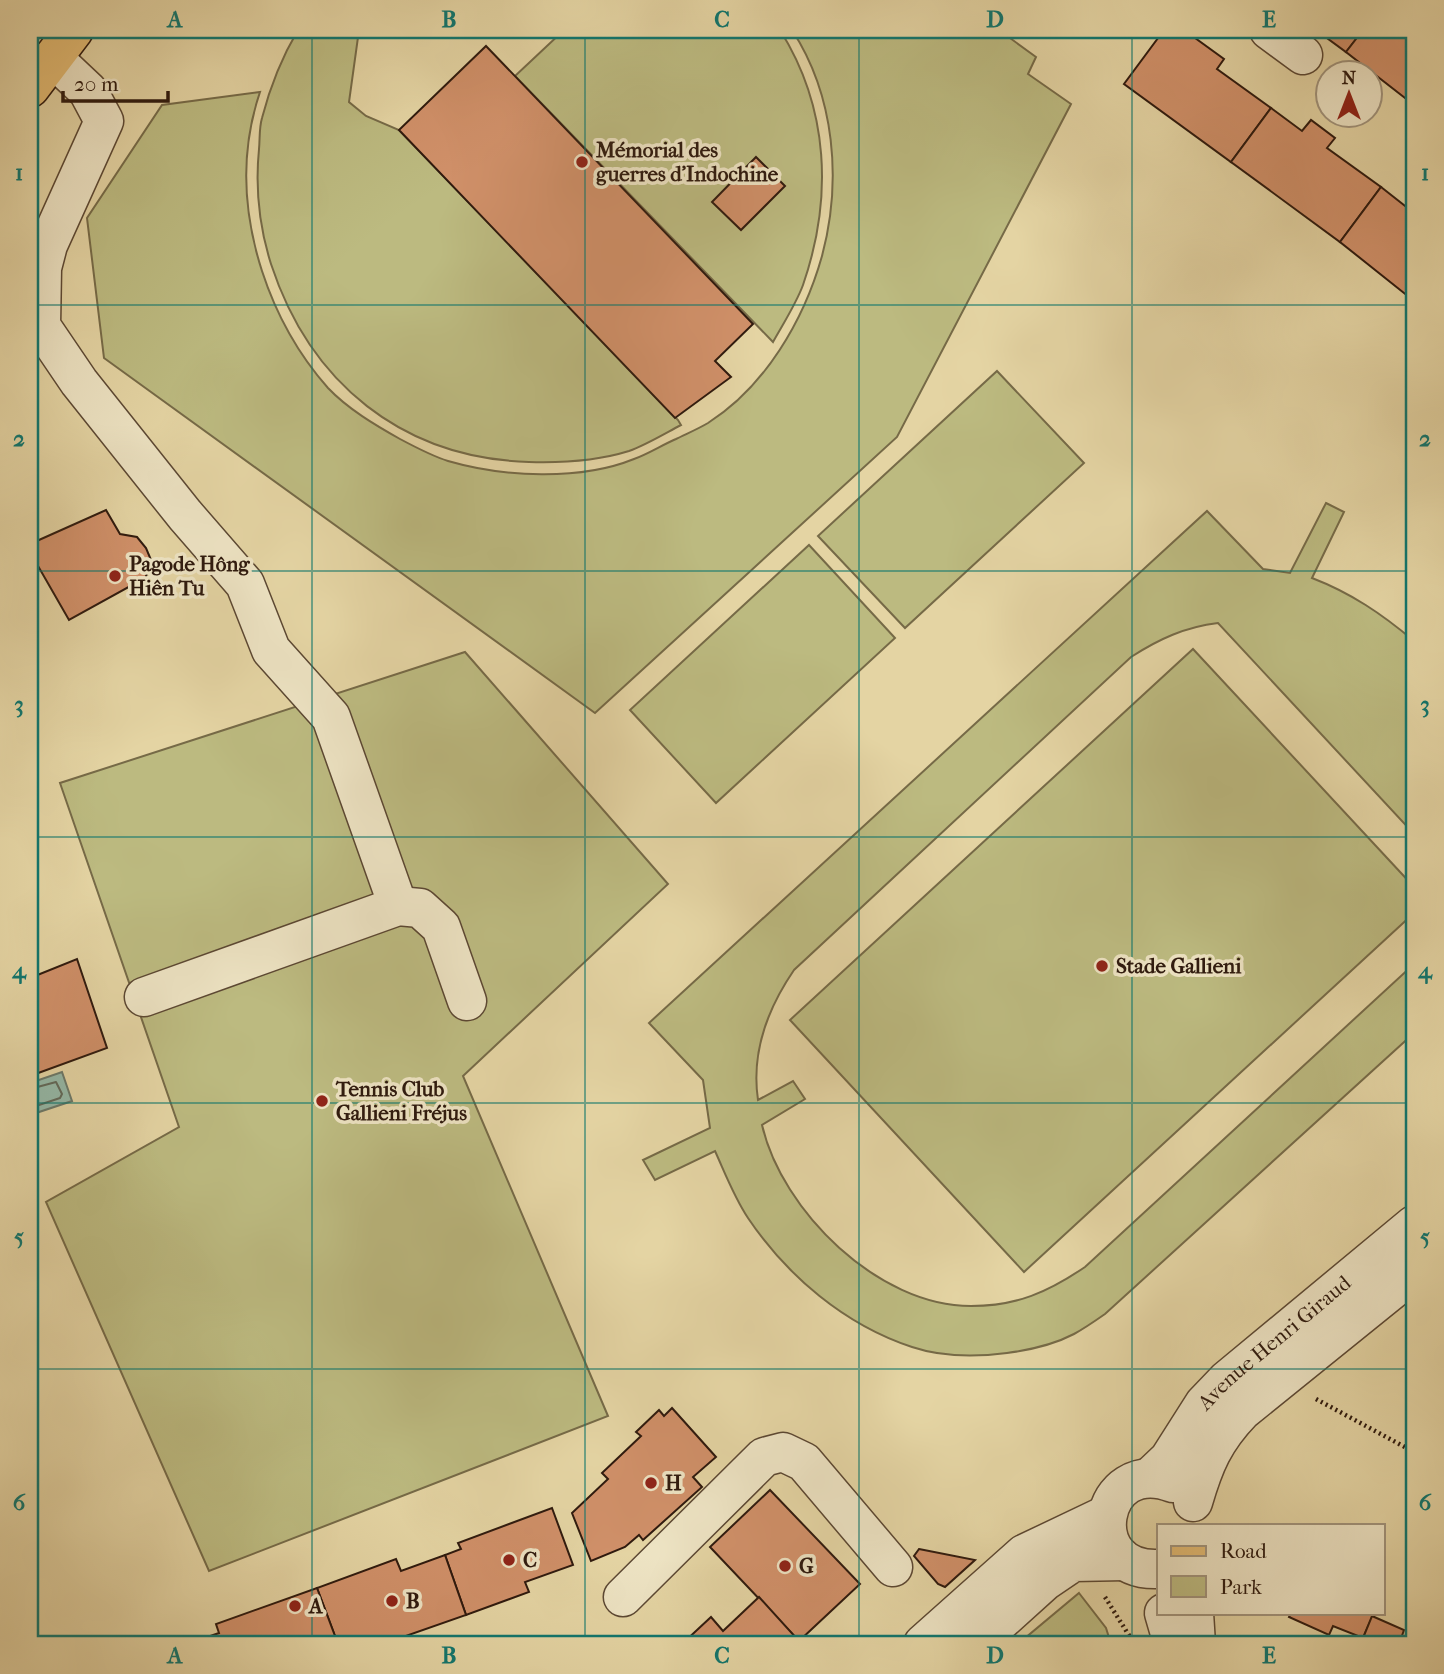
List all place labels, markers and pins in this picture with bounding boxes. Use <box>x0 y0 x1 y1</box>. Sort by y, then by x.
place label: Mémorial des guerres d'Indochine <box>595 138 779 186</box>
marker: Mémorial des guerres d'Indochine <box>574 154 590 170</box>
place label: Pagode Hông Hiên Tu <box>129 552 250 600</box>
marker: Pagode Hông Hiên Tu <box>107 568 123 584</box>
place label: Stade Gallieni <box>1116 954 1242 978</box>
marker: Stade Gallieni <box>1094 958 1110 974</box>
place label: Tennis Club Gallieni Fréjus <box>335 1077 467 1125</box>
marker: Tennis Club Gallieni Fréjus <box>314 1093 330 1109</box>
place label: H <box>665 1471 682 1495</box>
marker: H <box>643 1475 659 1491</box>
place label: C <box>523 1548 537 1572</box>
marker: C <box>501 1552 517 1568</box>
place label: G <box>799 1554 814 1578</box>
marker: G <box>777 1558 793 1574</box>
place label: B <box>406 1589 420 1613</box>
marker: B <box>384 1593 400 1609</box>
place label: A <box>307 1594 324 1618</box>
marker: A <box>287 1598 303 1614</box>

